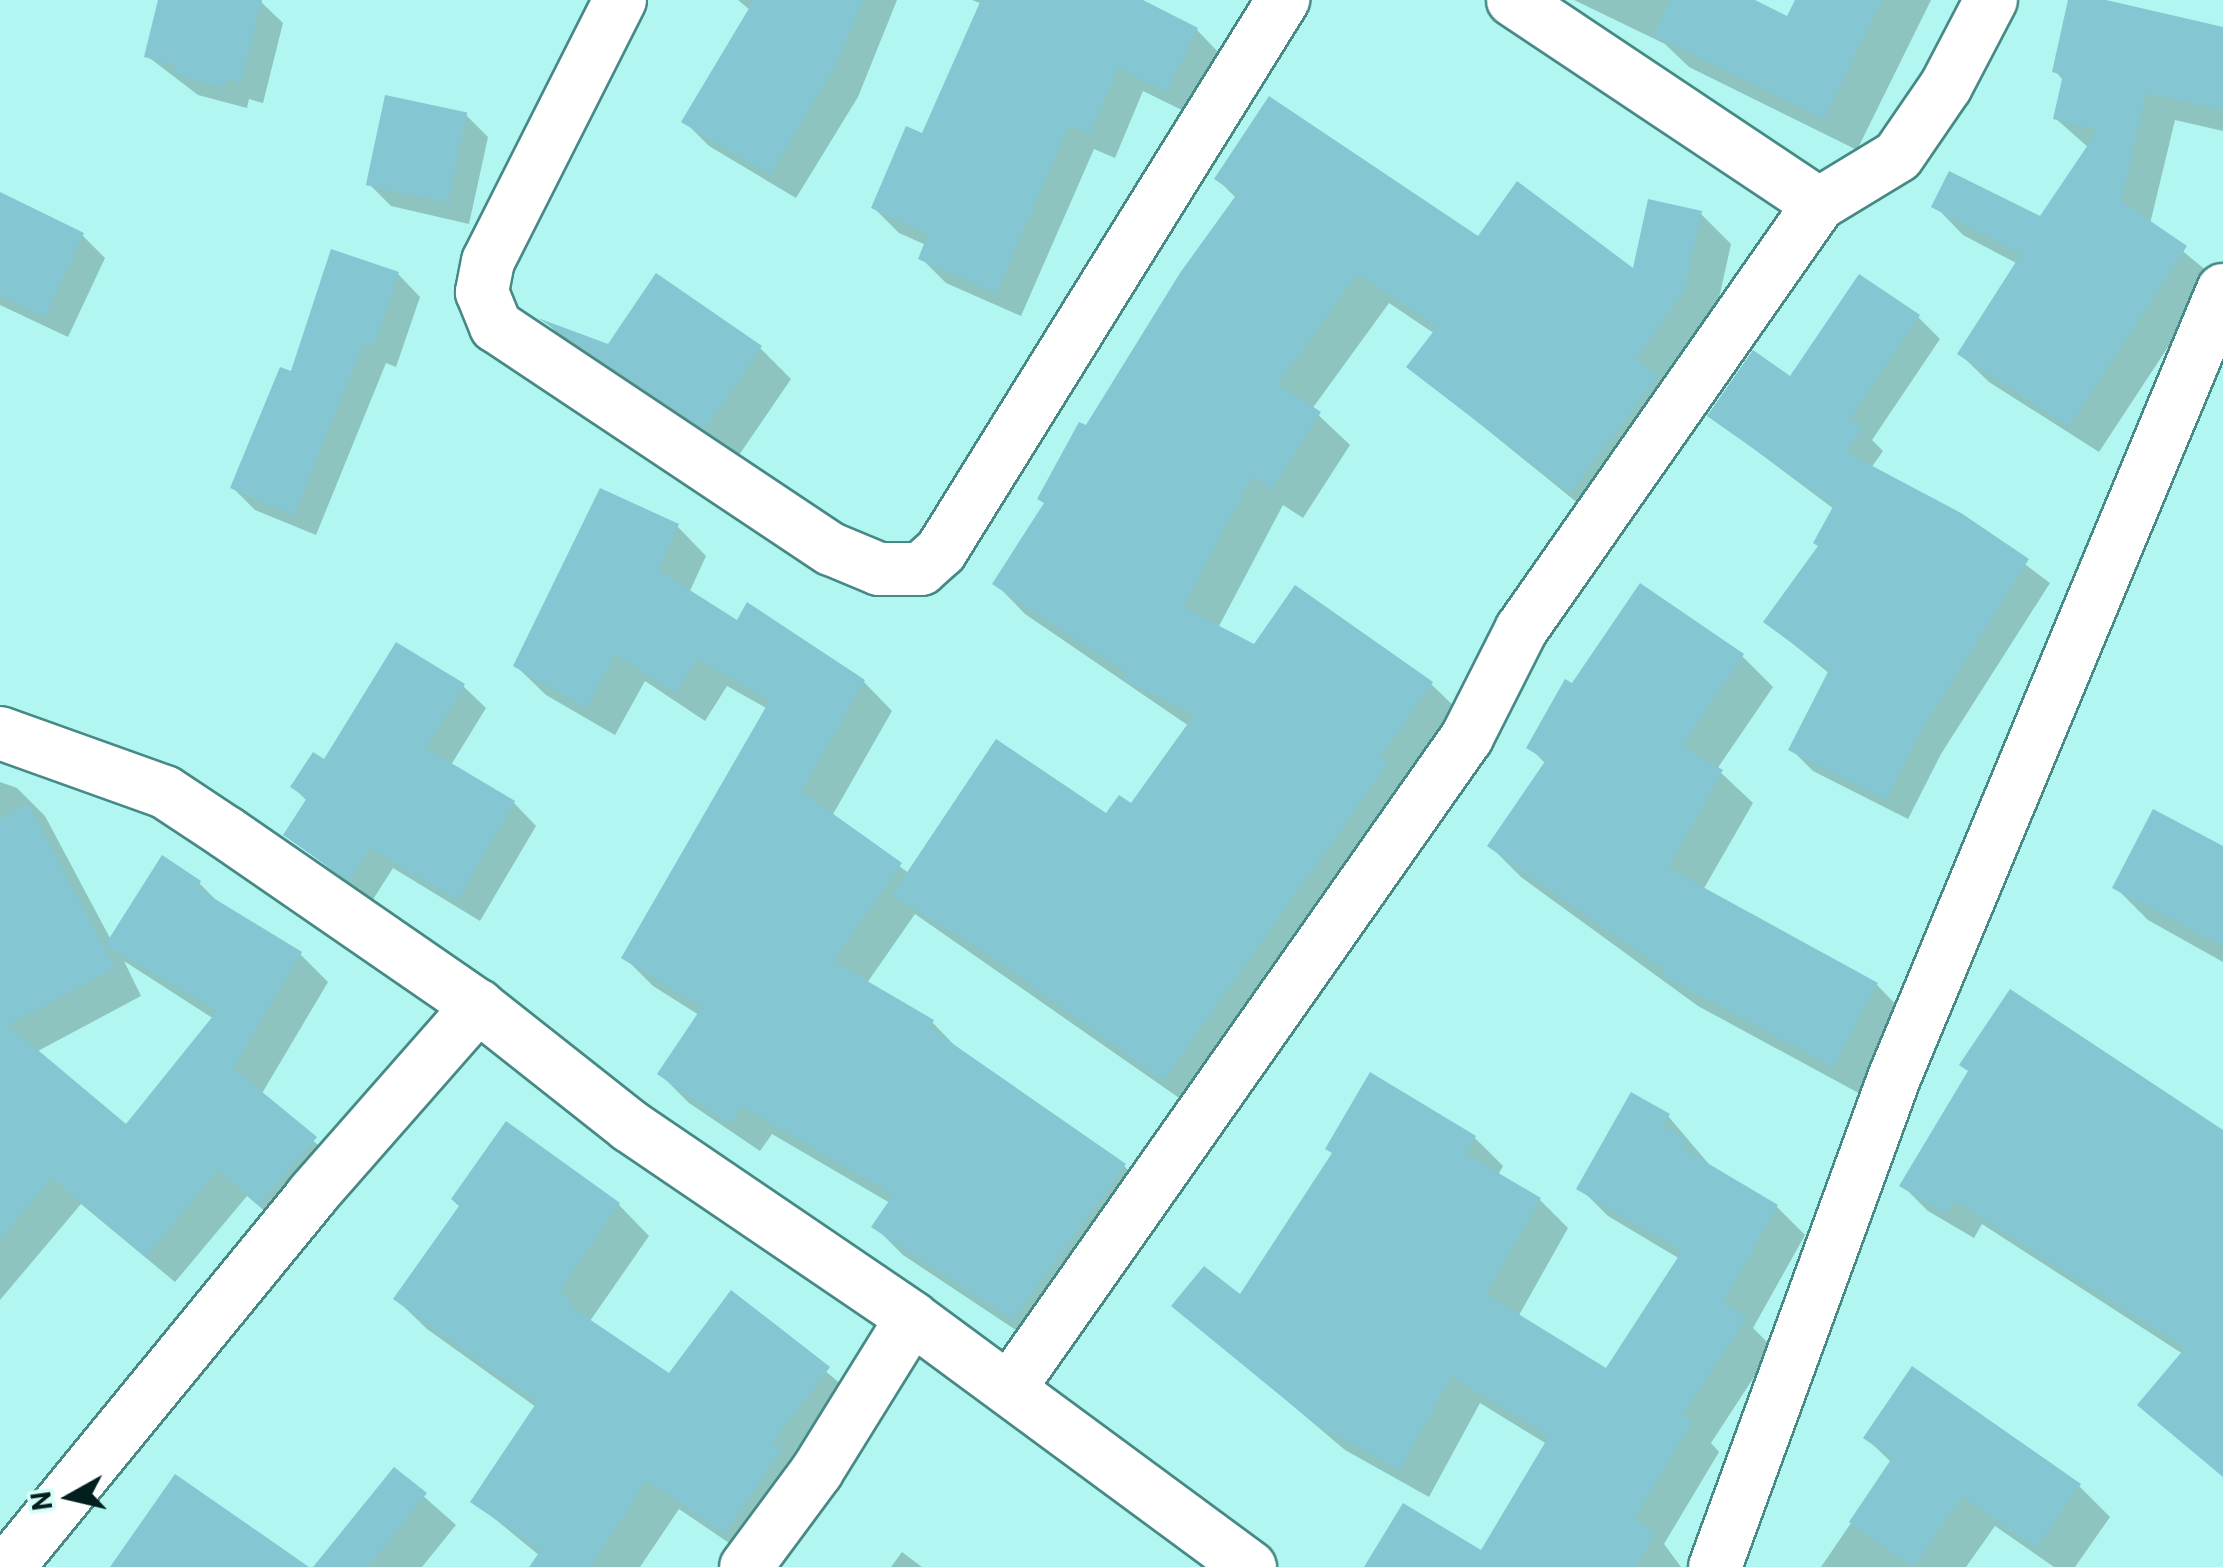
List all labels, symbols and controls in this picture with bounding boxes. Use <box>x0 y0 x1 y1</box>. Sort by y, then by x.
north arrow <box>20 1447 120 1547</box>
text: N <box>22 1490 58 1513</box>

